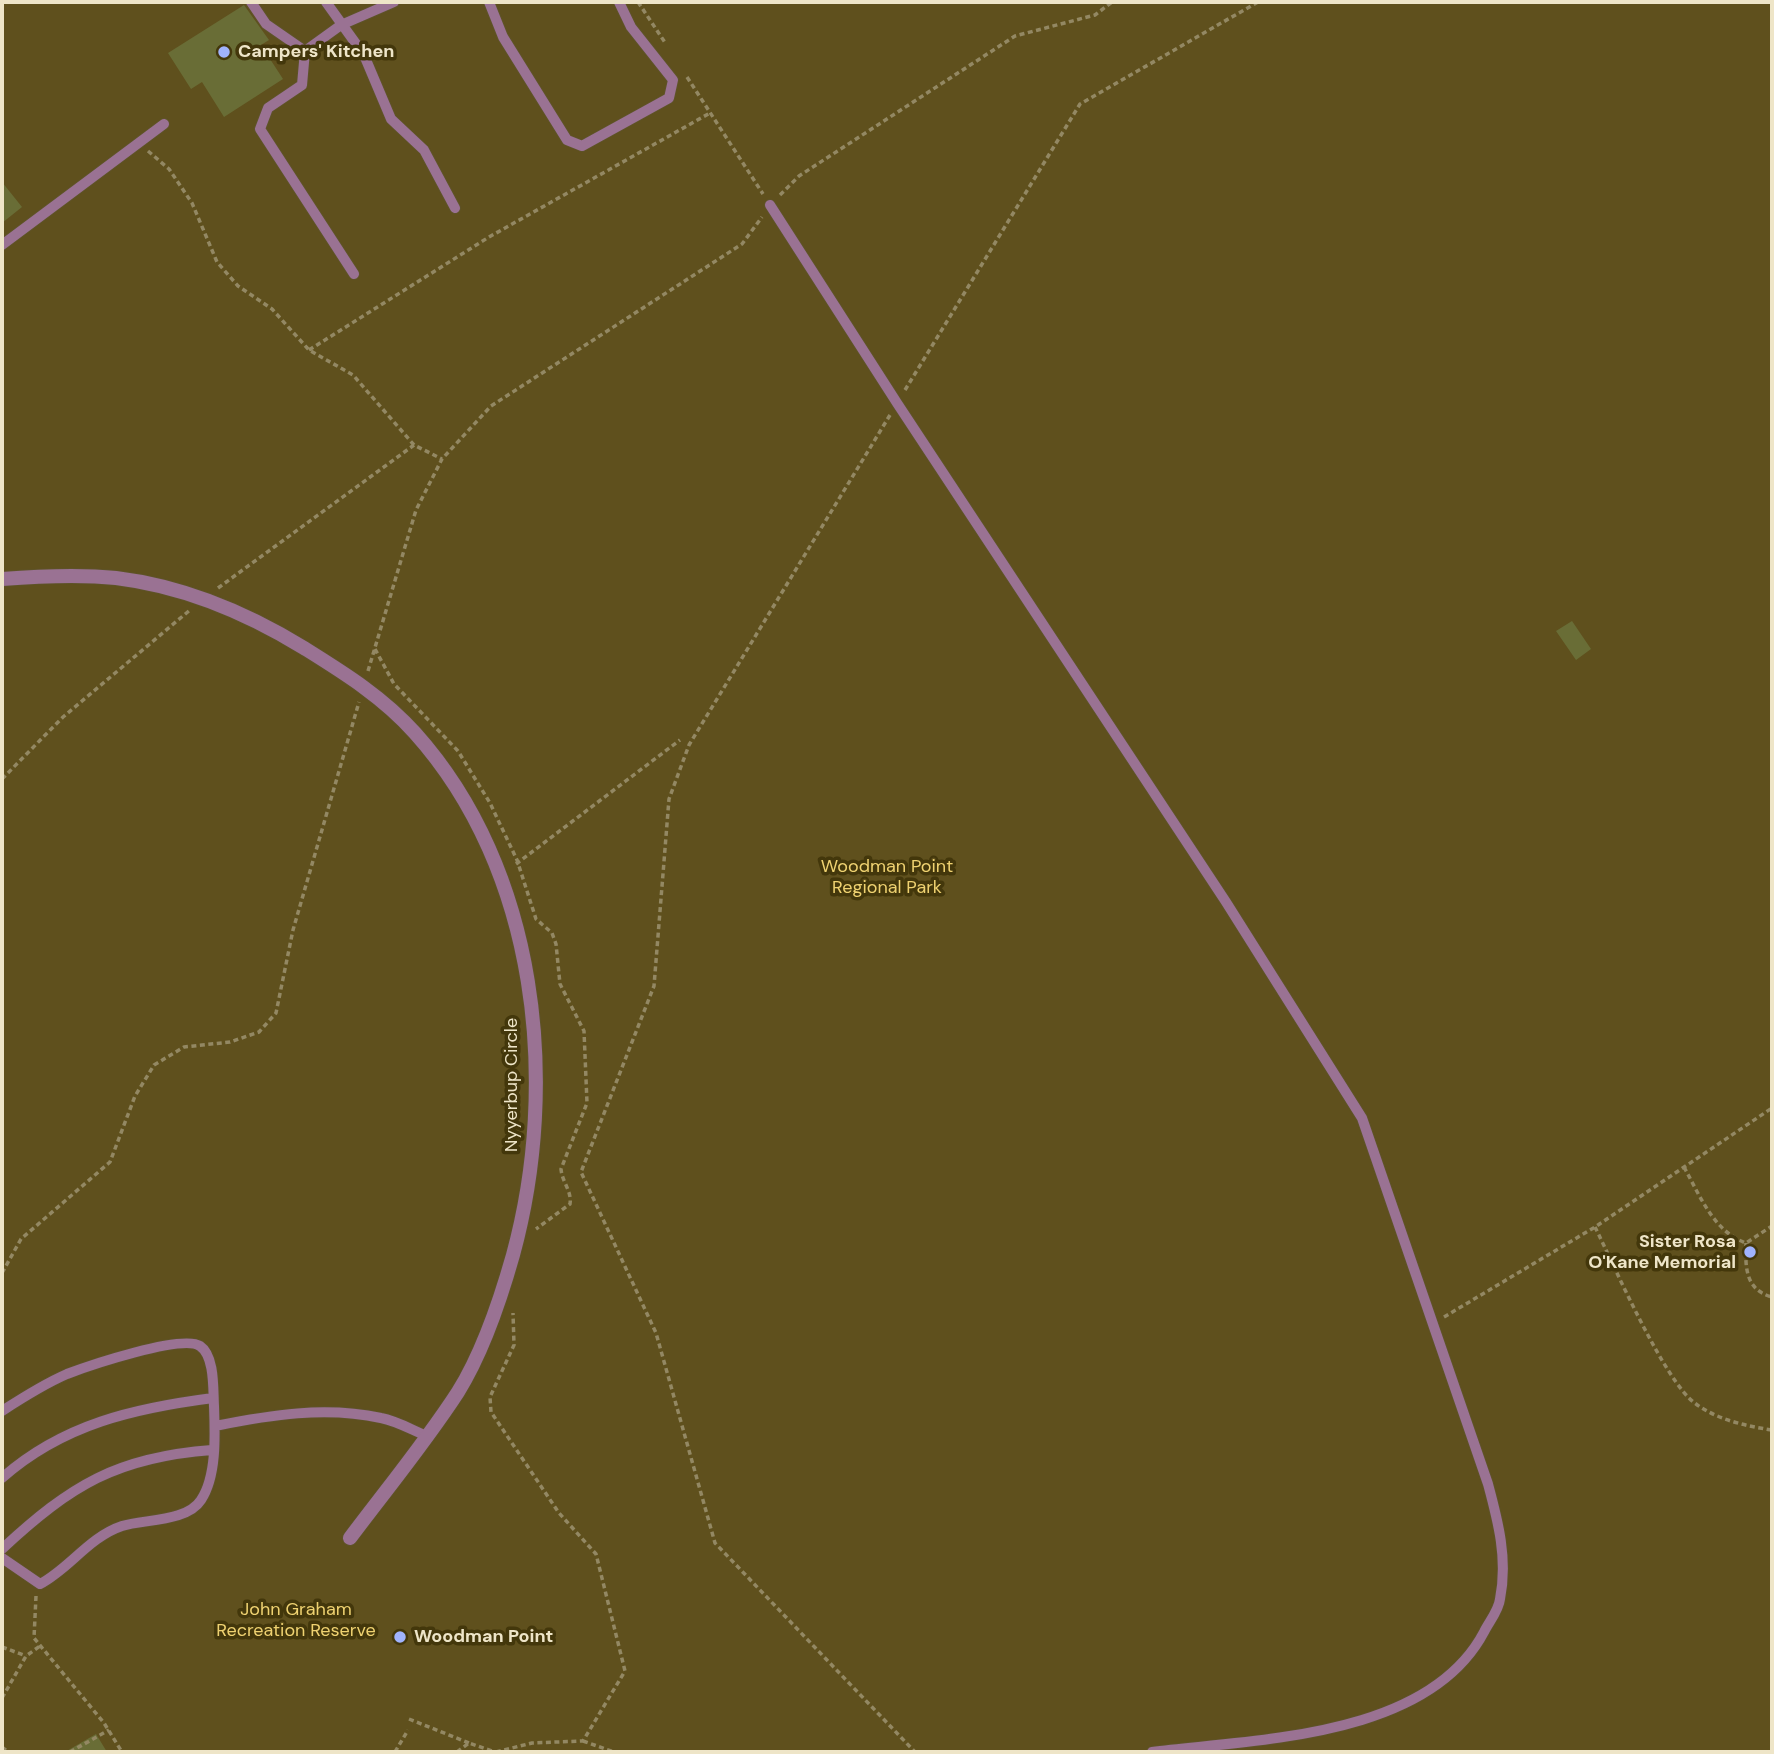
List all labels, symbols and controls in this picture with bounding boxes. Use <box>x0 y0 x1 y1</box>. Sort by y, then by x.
place label: Campers' Kitchen <box>238 41 394 63</box>
marker: Campers' Kitchen <box>216 44 232 60</box>
park label: Woodman Point Regional Park <box>821 856 953 898</box>
street label: Nyyerbup Circle <box>501 1018 523 1152</box>
place label: Sister Rosa O'Kane Memorial <box>1588 1231 1736 1274</box>
marker: Sister Rosa O'Kane Memorial <box>1742 1244 1758 1260</box>
park label: John Graham Recreation Reserve <box>216 1599 376 1642</box>
place label: Woodman Point <box>414 1626 553 1648</box>
marker: Woodman Point <box>392 1629 408 1645</box>

